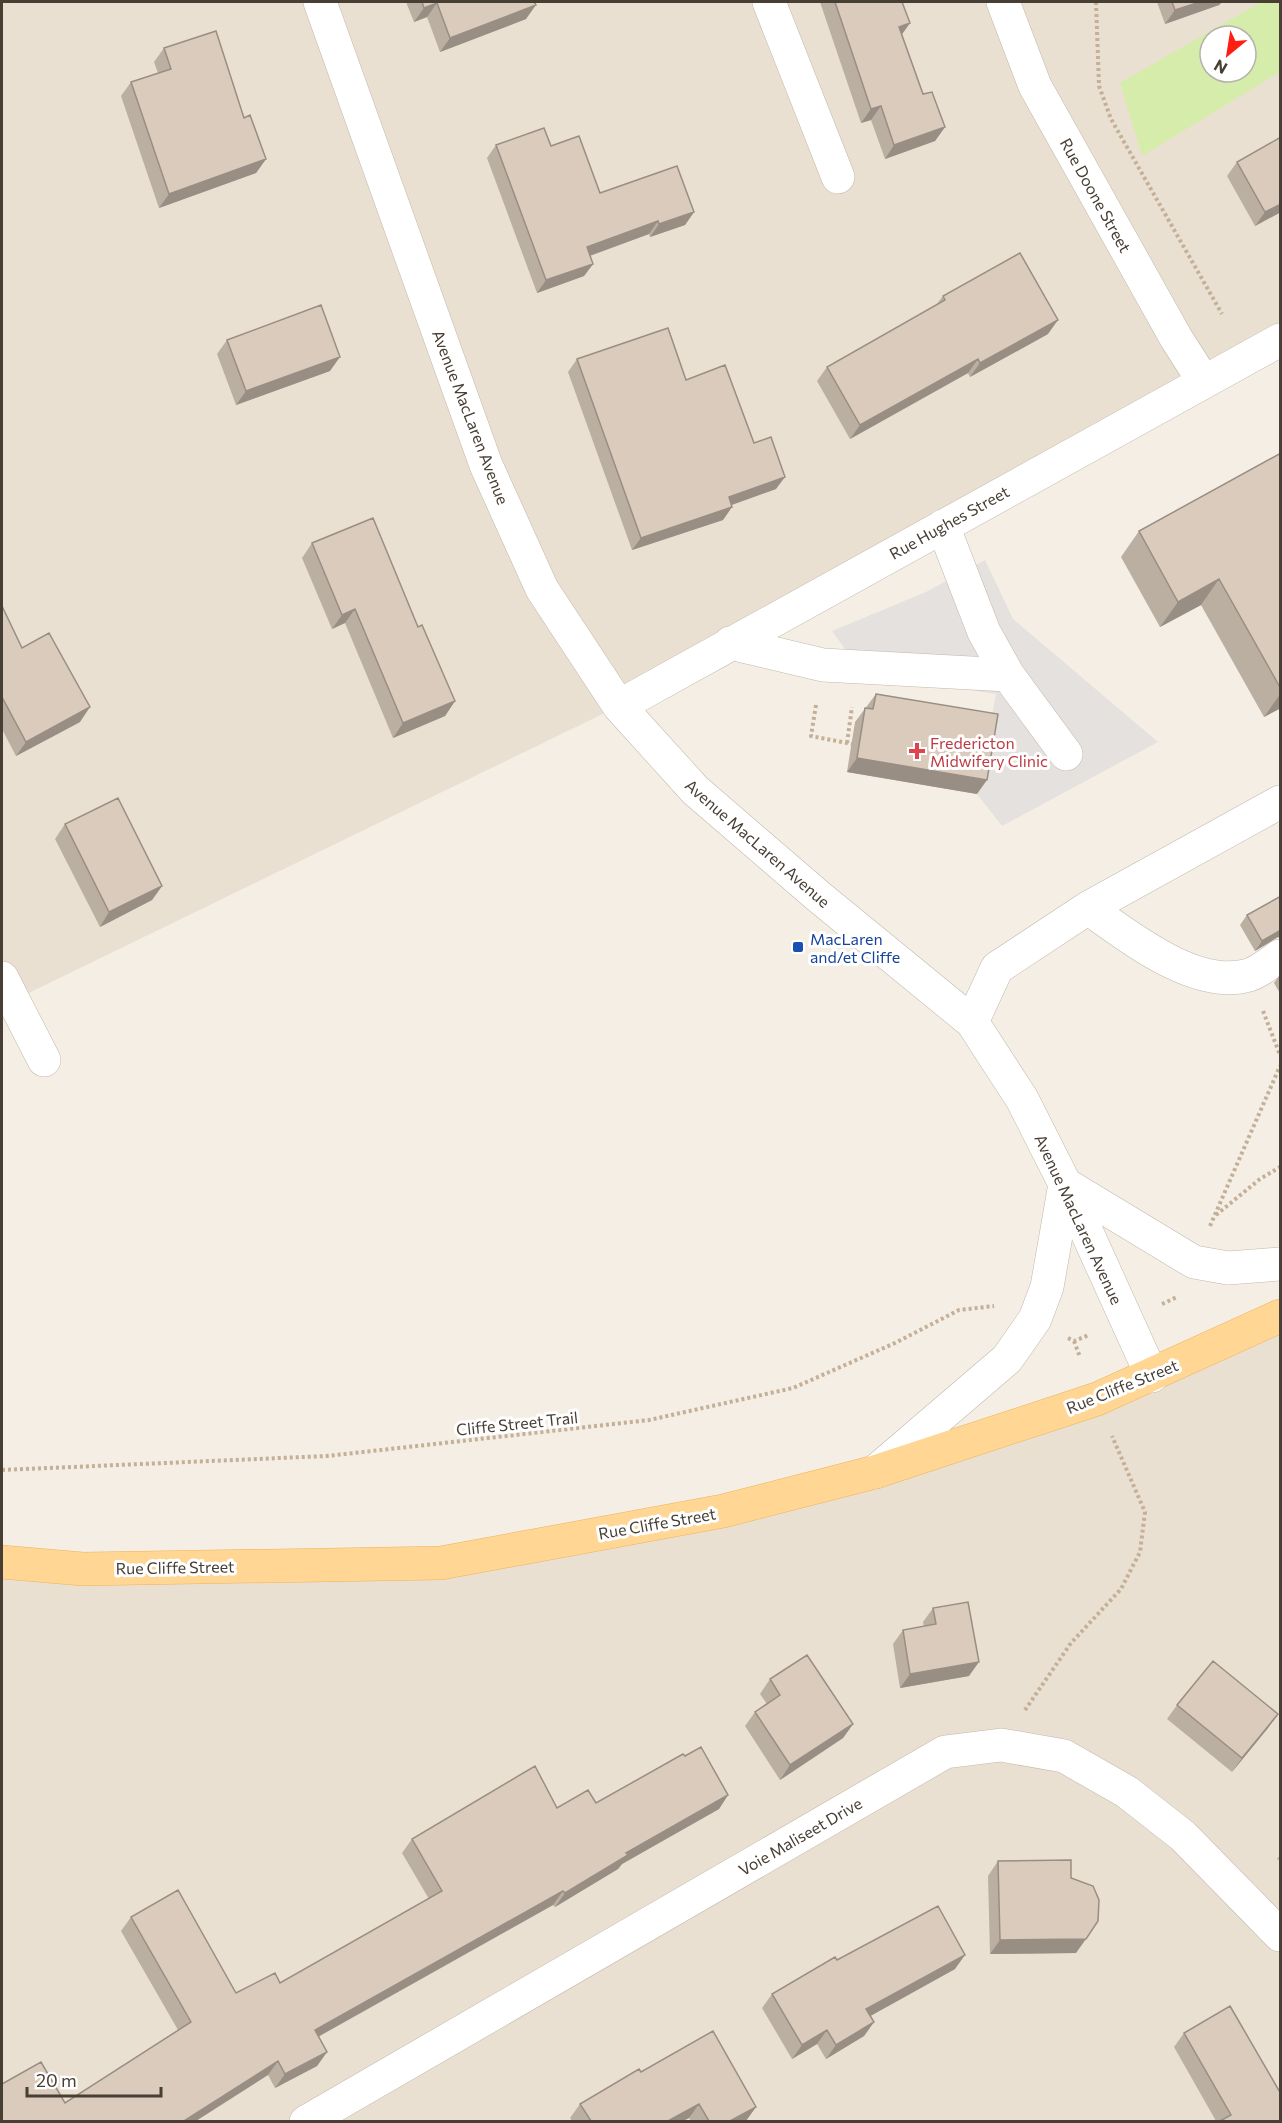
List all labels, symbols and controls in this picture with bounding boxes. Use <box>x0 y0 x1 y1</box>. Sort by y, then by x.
north arrow <box>1198 24 1258 84</box>
text: N <box>1210 56 1230 79</box>
street label: Rue Doone Street <box>1057 134 1136 256</box>
street label: Avenue MacLaren Avenue <box>429 327 513 507</box>
street label: Rue Hughes Street <box>886 481 1013 563</box>
place label: Fredericton Midwifery Clinic <box>930 733 1048 770</box>
marker: Fredericton Midwifery Clinic <box>908 742 926 760</box>
street label: Avenue MacLaren Avenue <box>682 775 834 911</box>
place label: MacLaren and/et Cliffe <box>810 929 900 966</box>
marker: MacLaren and/et Cliffe <box>791 940 805 954</box>
street label: Avenue MacLaren Avenue <box>1031 1131 1127 1307</box>
street label: Rue Cliffe Street <box>1063 1355 1181 1417</box>
street label: Cliffe Street Trail <box>455 1407 579 1439</box>
street label: Rue Cliffe Street <box>597 1503 718 1543</box>
street label: Rue Cliffe Street <box>115 1556 235 1578</box>
street label: Voie Maliseet Drive <box>735 1793 865 1879</box>
scale bar <box>27 2060 160 2098</box>
text: 20 m <box>36 2069 77 2091</box>

